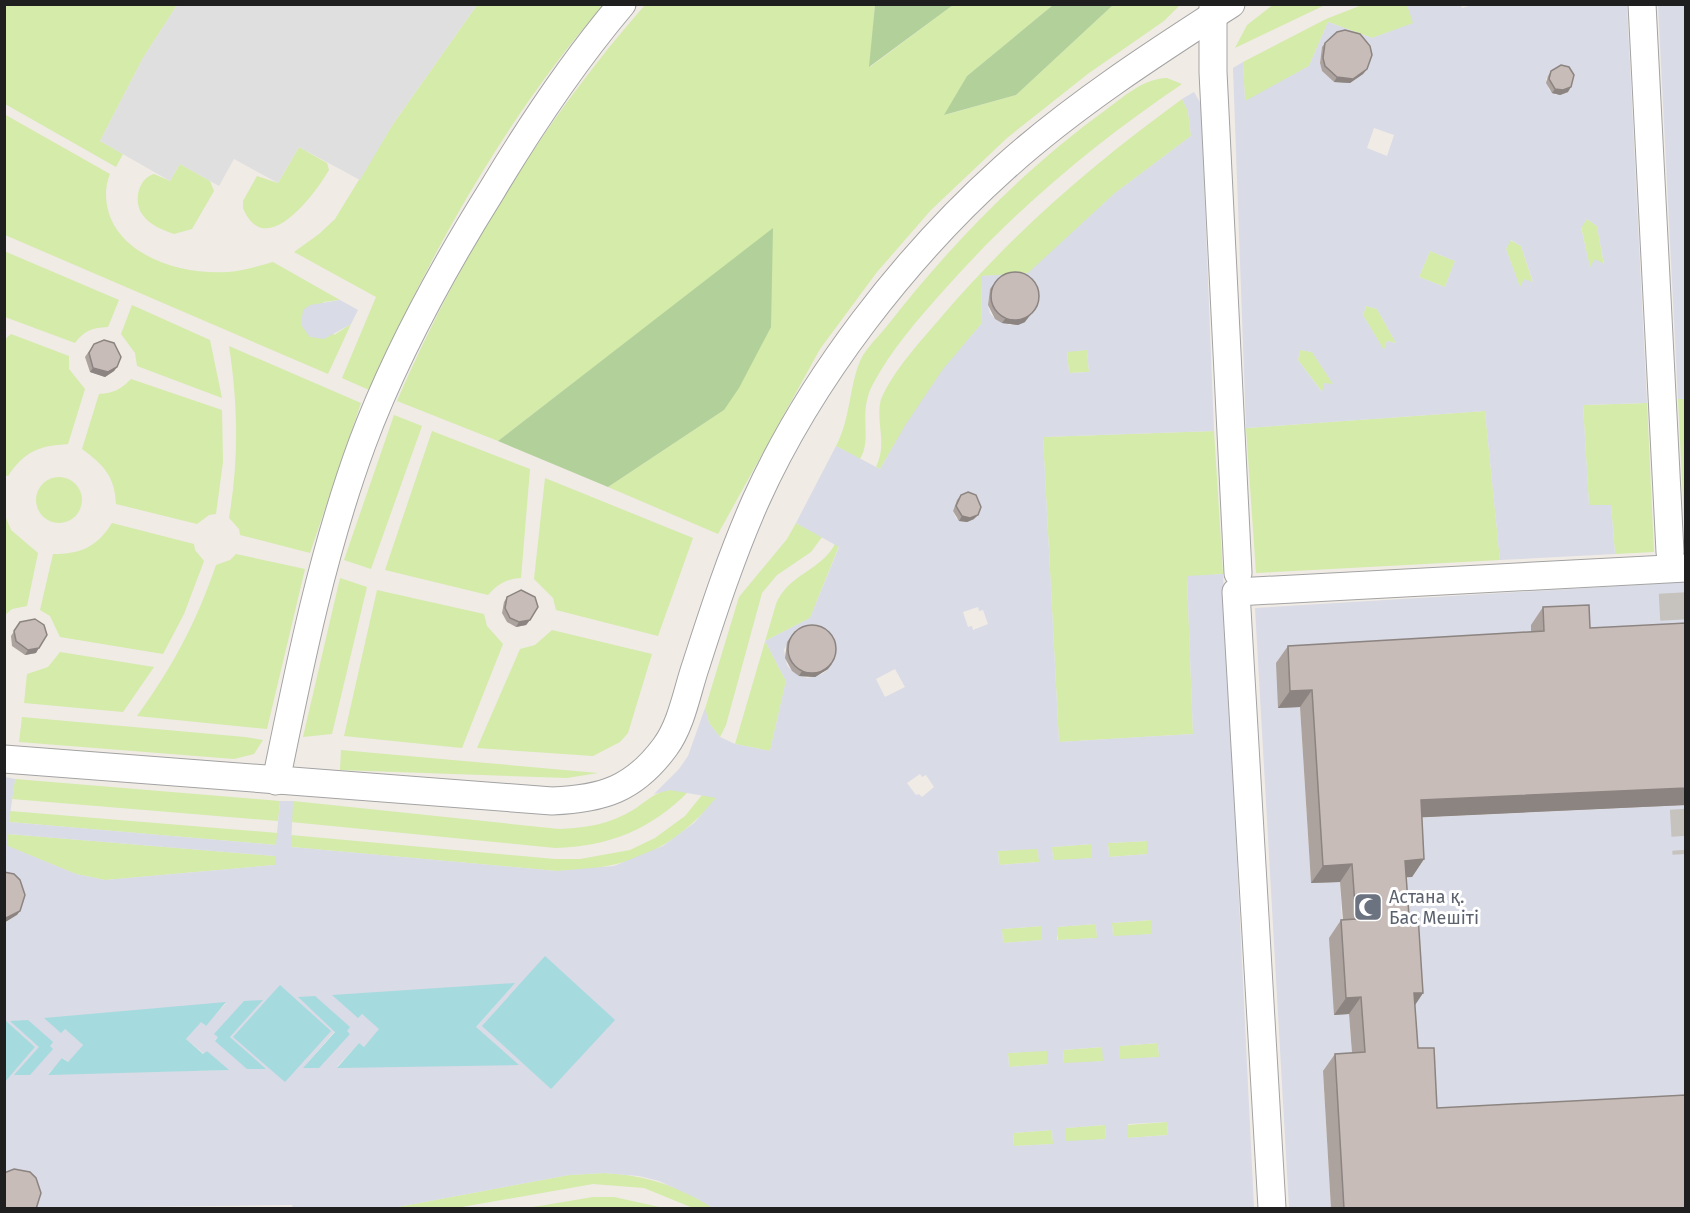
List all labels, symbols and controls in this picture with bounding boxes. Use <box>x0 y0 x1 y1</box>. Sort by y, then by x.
place label: Астана қ. Бас Мешіті <box>1389 886 1479 929</box>
mosque icon: Астана қ. Бас Мешіті <box>1352 891 1384 923</box>

